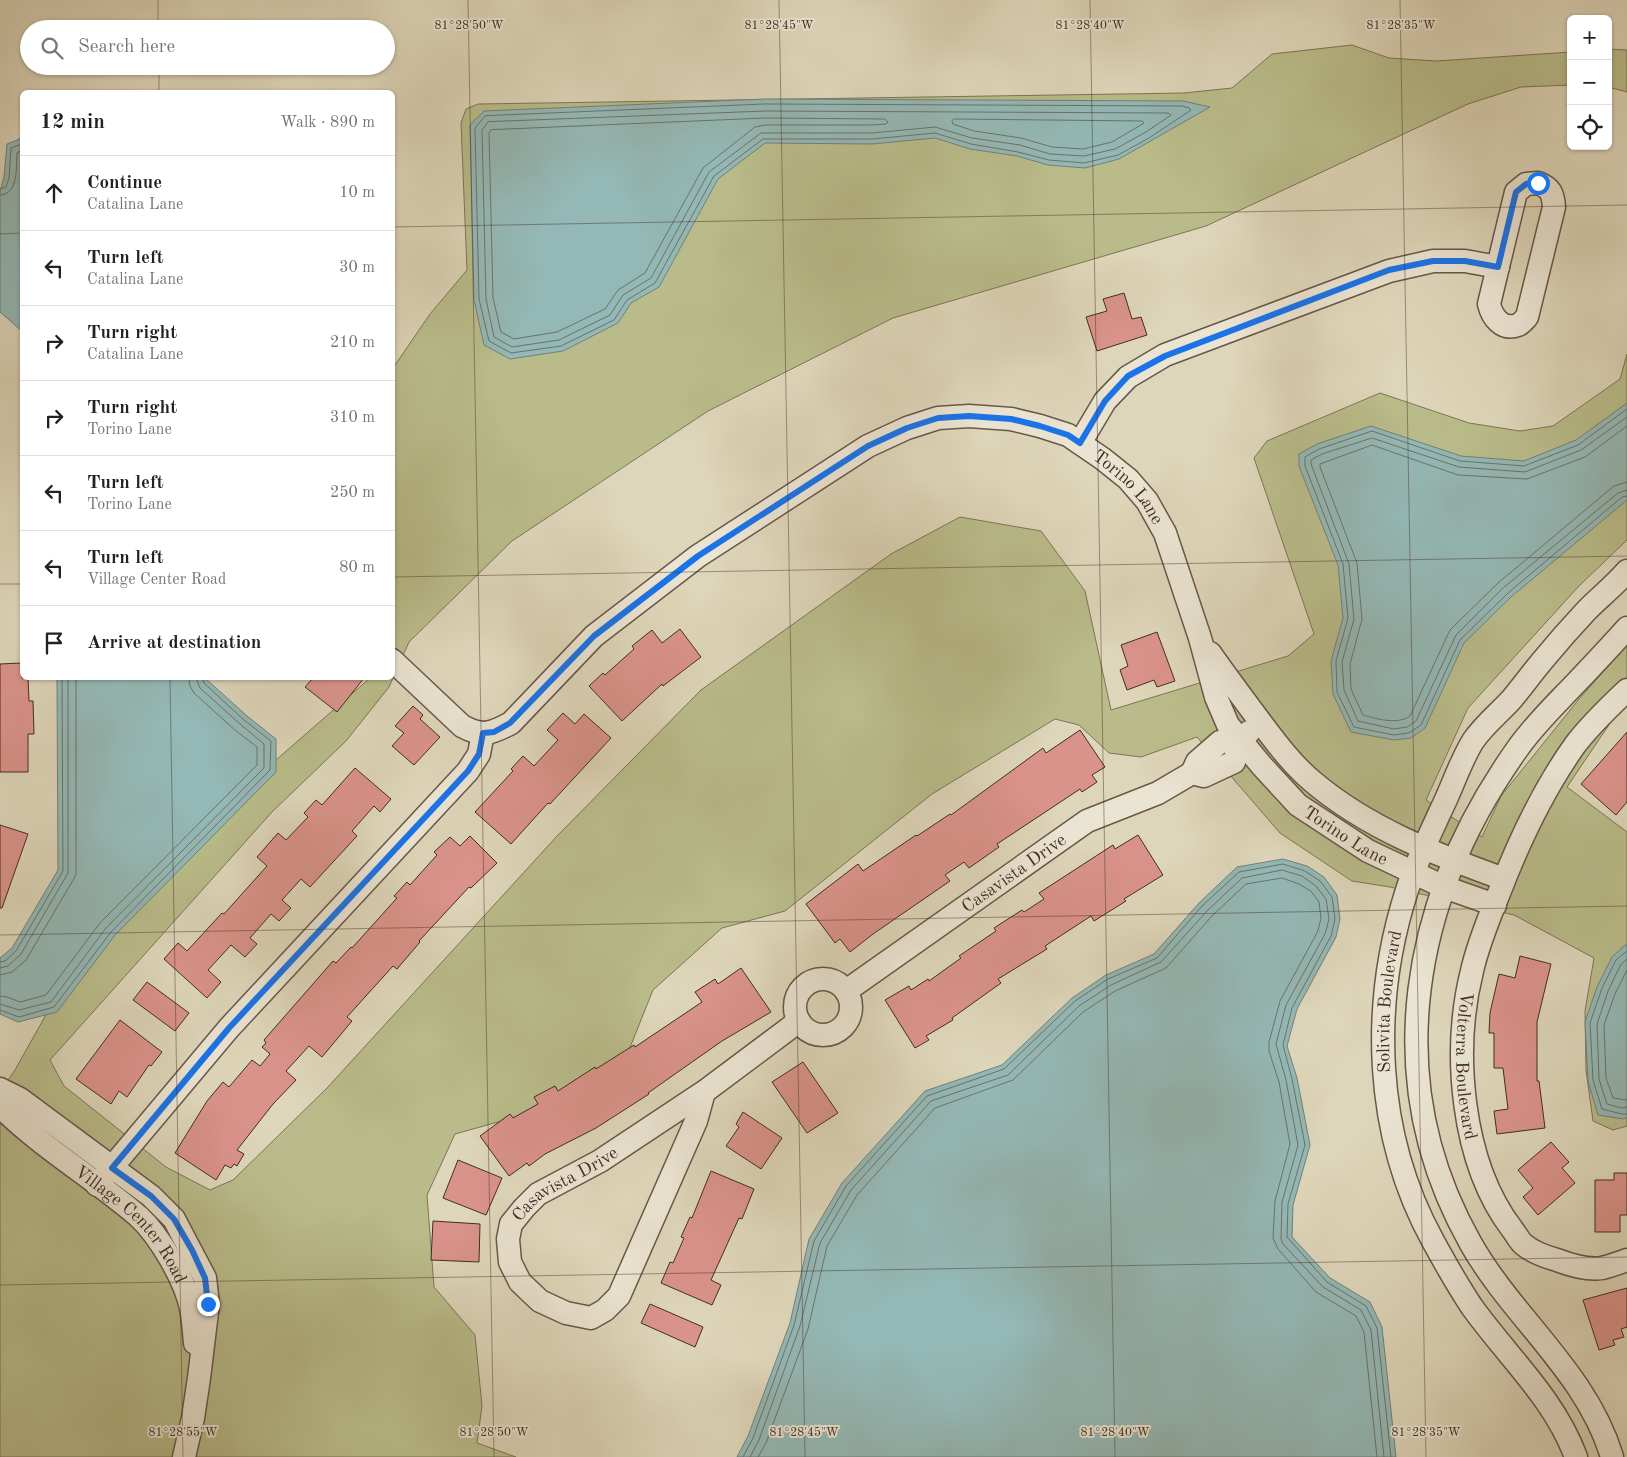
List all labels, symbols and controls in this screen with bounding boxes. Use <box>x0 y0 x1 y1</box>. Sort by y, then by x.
map controls <box>1567 15 1612 150</box>
button: + <box>1567 15 1612 60</box>
text: 81°28'50"W <box>434 19 504 32</box>
text: 81°28'45"W <box>744 19 814 32</box>
text: 81°28'35"W <box>1366 19 1436 32</box>
search box <box>20 20 395 75</box>
text: 81°28'40"W <box>1055 20 1125 32</box>
icon: search <box>38 34 66 62</box>
text: Search here <box>78 38 175 57</box>
button: − <box>1567 60 1612 105</box>
button: locate <box>1567 105 1612 150</box>
text: 12 min <box>40 112 105 133</box>
text: Walk · 890 m <box>280 115 375 131</box>
route start <box>1527 172 1550 195</box>
text: Continue <box>87 174 162 193</box>
icon: ahead <box>40 179 68 207</box>
text: 10 m <box>339 185 375 201</box>
text: Catalina Lane <box>87 197 183 213</box>
text: Turn left <box>87 249 164 268</box>
icon: left <box>40 254 68 282</box>
text: 30 m <box>339 260 375 276</box>
text: Catalina Lane <box>87 272 183 288</box>
text: Turn right <box>87 324 177 343</box>
icon: right <box>40 329 68 357</box>
text: 210 m <box>330 335 375 351</box>
text: Catalina Lane <box>87 347 183 363</box>
text: Turn right <box>87 399 177 418</box>
icon: right <box>40 404 68 432</box>
text: 310 m <box>330 410 375 426</box>
text: Torino Lane <box>87 422 172 438</box>
street label: Torino Lane <box>1089 447 1166 528</box>
text: Turn left <box>87 474 164 493</box>
icon: left <box>40 479 68 507</box>
text: 250 m <box>330 485 375 501</box>
text: Torino Lane <box>87 497 172 513</box>
text: Turn left <box>87 549 164 568</box>
icon: left <box>40 554 68 582</box>
text: 80 m <box>339 560 375 576</box>
text: Village Center Road <box>87 572 226 588</box>
icon: arrive <box>40 629 68 657</box>
text: Arrive at destination <box>87 634 261 653</box>
street label: Torino Lane <box>1300 803 1390 869</box>
street label: Casavista Drive <box>959 831 1069 916</box>
street label: Solivita Boulevard <box>1375 929 1406 1073</box>
street label: Volterra Boulevard <box>1452 991 1480 1142</box>
street label: Casavista Drive <box>509 1144 621 1225</box>
street label: Village Center Road <box>71 1162 189 1286</box>
route end <box>197 1293 220 1316</box>
text: 81°28'55"W <box>148 1426 218 1439</box>
text: 81°28'50"W <box>459 1426 529 1439</box>
text: 81°28'45"W <box>769 1426 839 1439</box>
text: 81°28'35"W <box>1391 1426 1461 1439</box>
text: 81°28'40"W <box>1080 1427 1150 1439</box>

